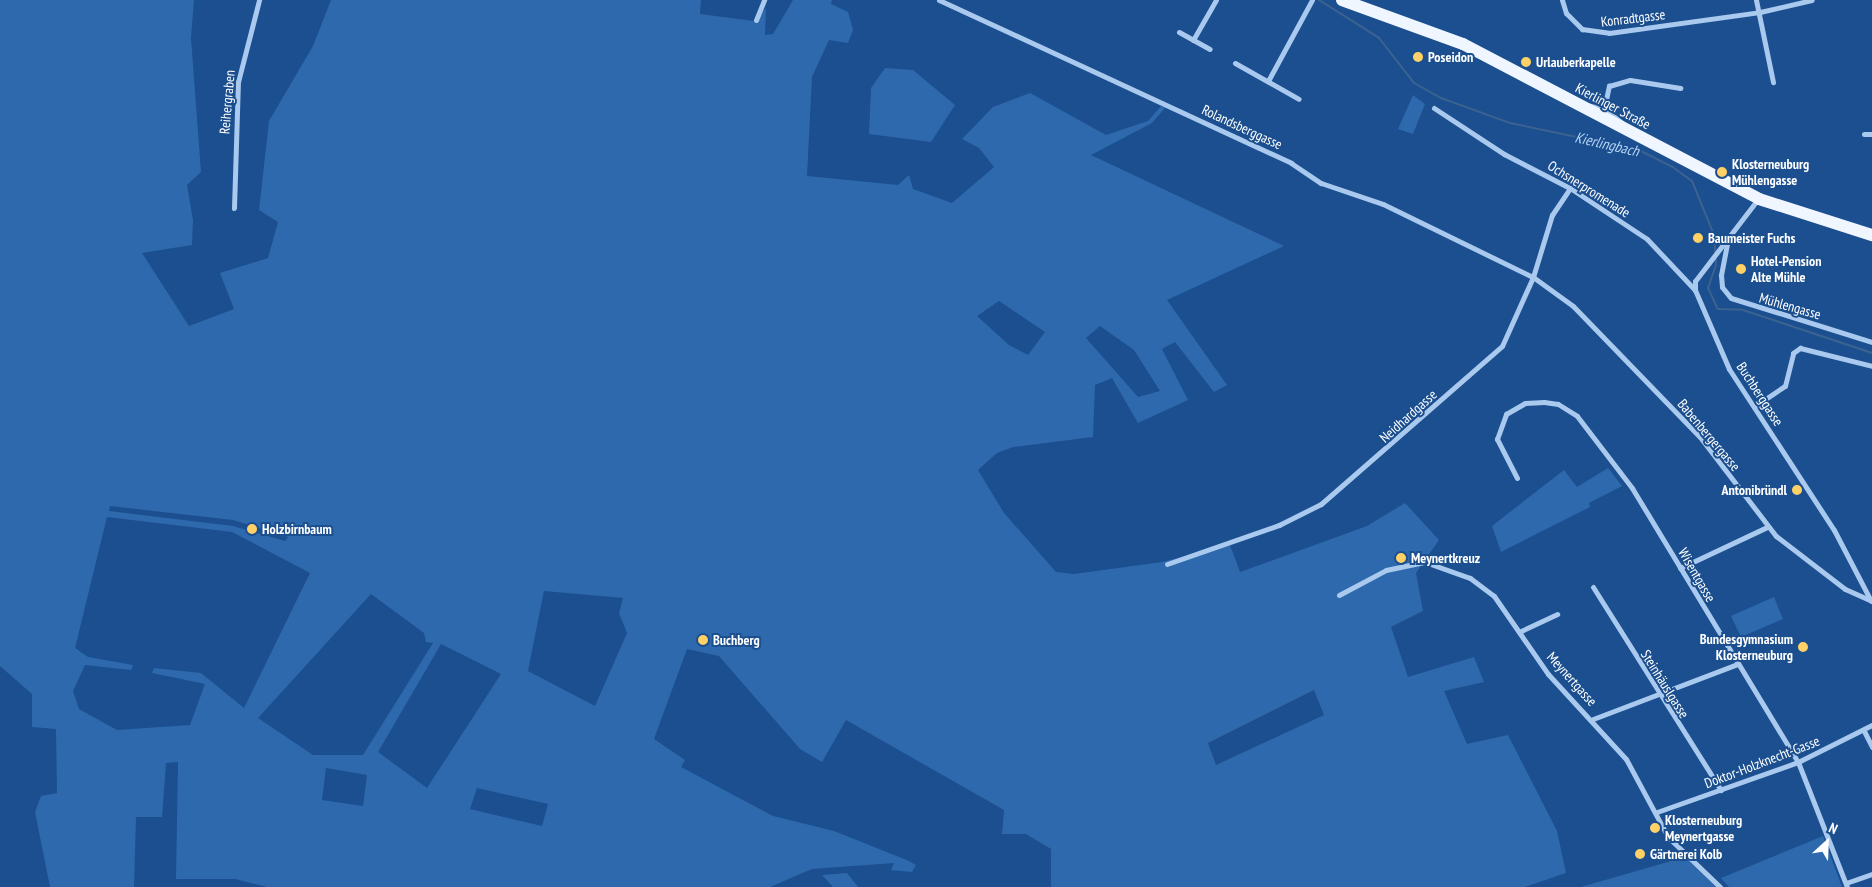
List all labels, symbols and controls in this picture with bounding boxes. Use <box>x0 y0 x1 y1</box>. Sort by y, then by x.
street label: Konradtgasse <box>1600 6 1666 30</box>
place label: Poseidon <box>1428 49 1473 65</box>
marker: Poseidon <box>1412 51 1424 63</box>
place label: Urlauberkapelle <box>1536 54 1616 70</box>
marker: Urlauberkapelle <box>1520 56 1532 68</box>
street label: Reihergraben <box>216 69 238 135</box>
street label: Kierlinger Straße <box>1573 79 1653 133</box>
street label: Rolandsberggasse <box>1199 101 1285 153</box>
water label: Kierlingbach <box>1573 128 1641 160</box>
place label: Klosterneuburg Mühlengasse <box>1732 156 1809 188</box>
street label: Ochsnerpromenade <box>1545 157 1633 221</box>
marker: Klosterneuburg Mühlengasse <box>1716 166 1728 178</box>
place label: Baumeister Fuchs <box>1708 230 1795 246</box>
marker: Baumeister Fuchs <box>1692 232 1704 244</box>
place label: Hotel-Pension Alte Mühle <box>1751 253 1821 286</box>
marker: Hotel-Pension Alte Mühle <box>1735 263 1747 275</box>
street label: Mühlengasse <box>1757 289 1823 323</box>
street label: Buchberggasse <box>1733 359 1787 429</box>
street label: Neidhardgasse <box>1376 386 1440 446</box>
street label: Babenbergergasse <box>1674 396 1744 474</box>
place label: Antonibründl <box>1721 482 1787 498</box>
marker: Antonibründl <box>1791 484 1803 496</box>
place label: Holzbirnbaum <box>262 521 332 537</box>
marker: Holzbirnbaum <box>246 523 258 535</box>
street label: Wisentgasse <box>1675 545 1719 605</box>
place label: Meynertkreuz <box>1411 550 1480 566</box>
marker: Meynertkreuz <box>1395 552 1407 564</box>
place label: Bundesgymnasium Klosterneuburg <box>1700 631 1793 664</box>
place label: Buchberg <box>713 632 760 648</box>
marker: Buchberg <box>697 634 709 646</box>
marker: Bundesgymnasium Klosterneuburg <box>1797 641 1809 653</box>
street label: Steinhäuslgasse <box>1637 647 1693 721</box>
street label: Meynertgasse <box>1544 649 1600 709</box>
street label: Doktor-Holzknecht-Gasse <box>1702 732 1822 792</box>
place label: Klosterneuburg Meynertgasse <box>1665 812 1742 844</box>
north arrow <box>1802 817 1852 867</box>
text: N <box>1826 819 1841 838</box>
marker: Klosterneuburg Meynertgasse <box>1649 822 1661 834</box>
place label: Gärtnerei Kolb <box>1650 846 1722 862</box>
marker: Gärtnerei Kolb <box>1634 848 1646 860</box>

